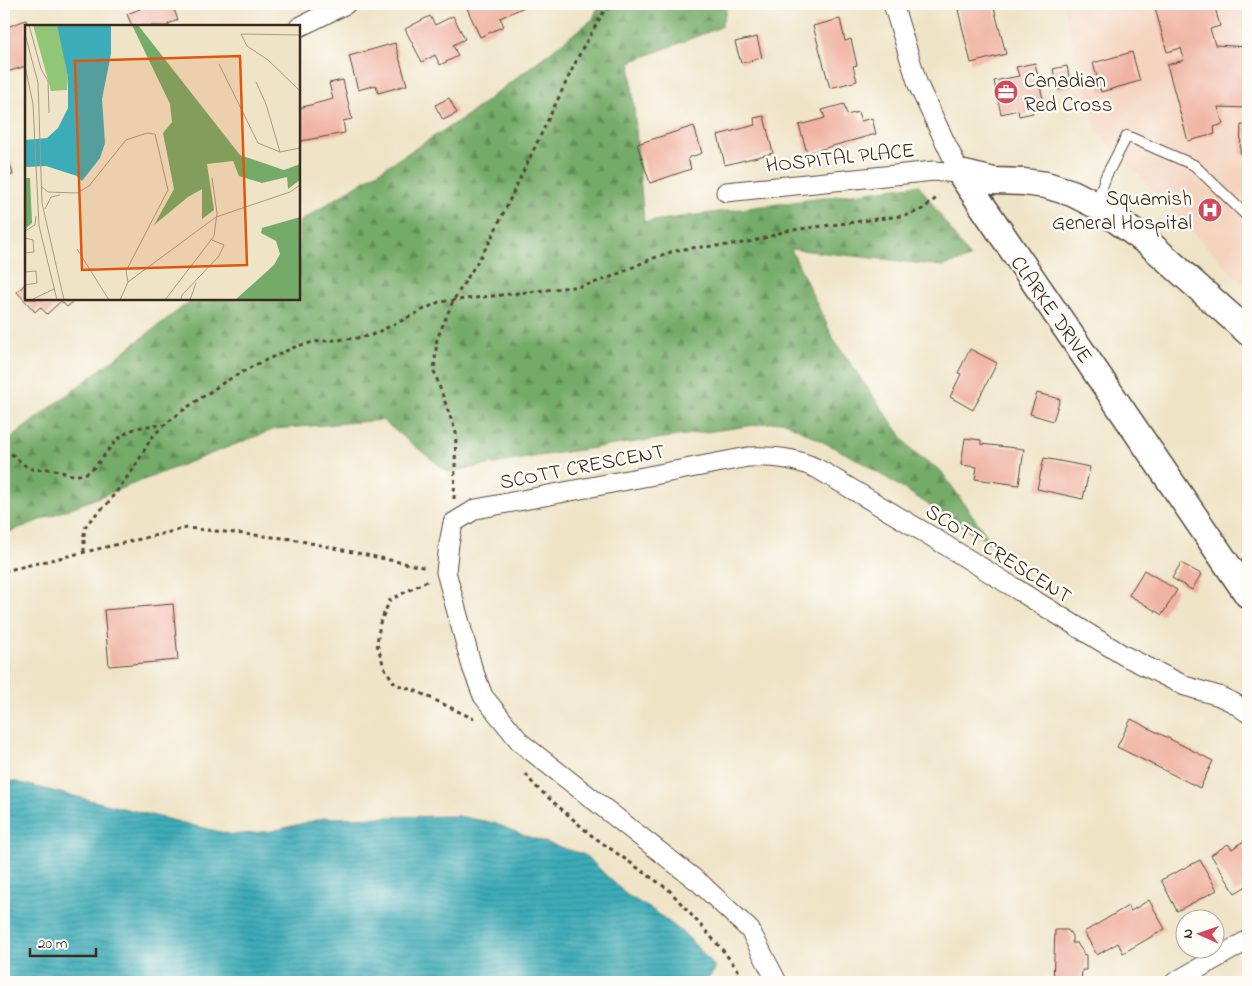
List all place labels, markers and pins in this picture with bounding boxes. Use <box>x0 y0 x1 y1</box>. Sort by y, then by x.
place label: Canadian Red Cross <box>1024 67 1112 121</box>
office icon: Canadian Red Cross <box>993 79 1019 105</box>
place label: Squamish General Hospital <box>1052 185 1192 239</box>
hospital icon: Squamish General Hospital <box>1197 197 1223 223</box>

